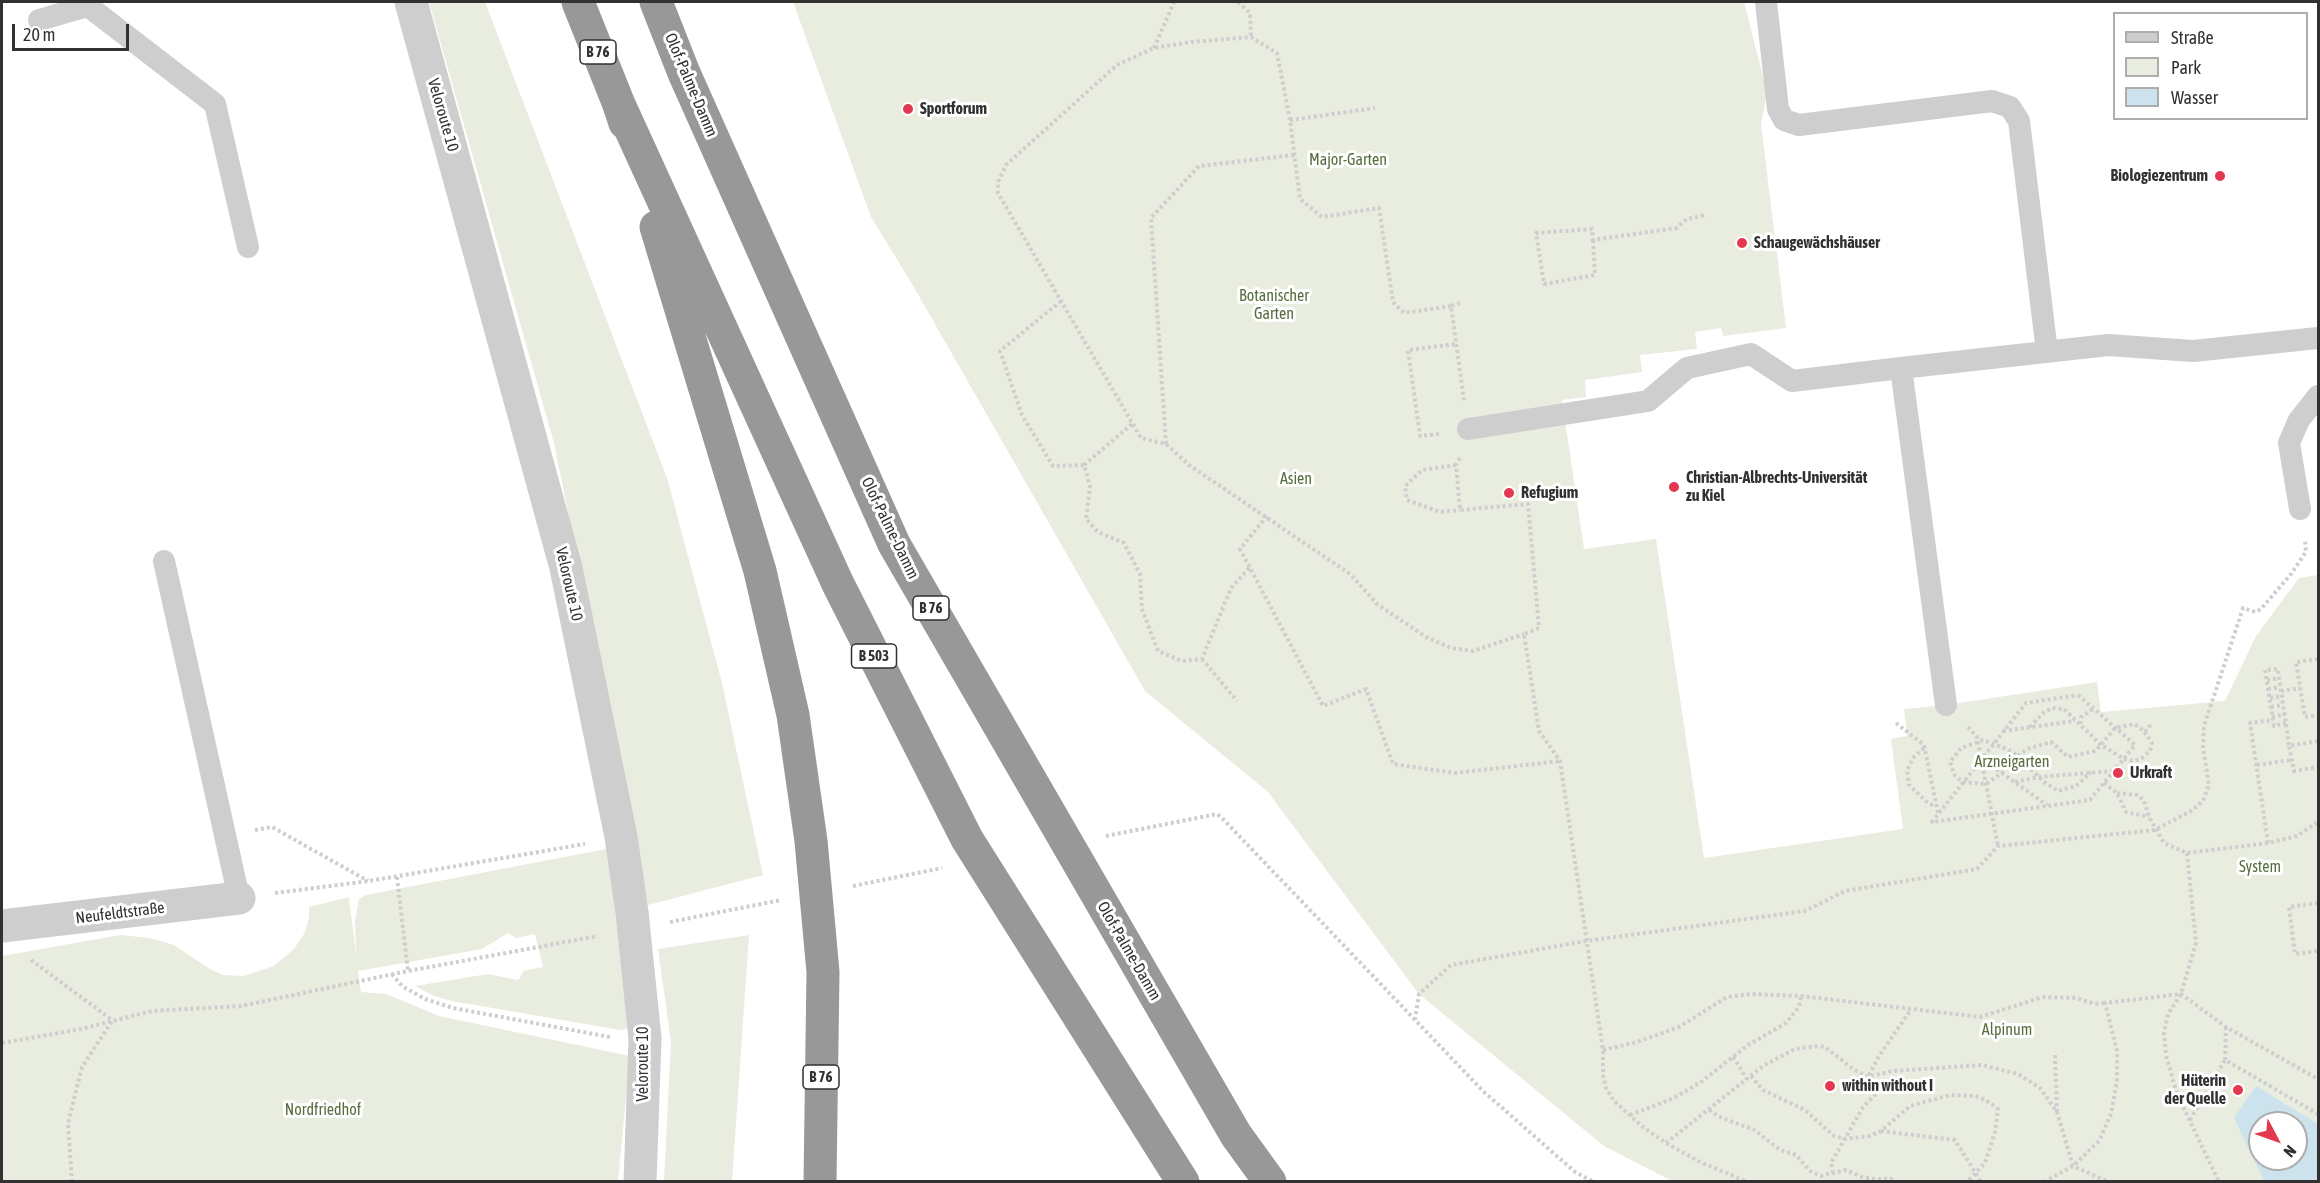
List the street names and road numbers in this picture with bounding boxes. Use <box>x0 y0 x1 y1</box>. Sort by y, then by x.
street label: Olof-Palme-Damm <box>661 30 721 140</box>
road number: B 76 <box>580 40 616 64</box>
street label: Veloroute 10 <box>423 76 463 154</box>
street label: Olof-Palme-Damm <box>857 474 923 582</box>
street label: Veloroute 10 <box>551 545 587 623</box>
road number: B 76 <box>913 596 949 620</box>
road number: B 503 <box>852 644 896 668</box>
street label: Neufeldtstraße <box>75 898 165 928</box>
street label: Olof-Palme-Damm <box>1093 898 1165 1004</box>
street label: Veloroute 10 <box>633 1026 653 1102</box>
road number: B 76 <box>803 1065 839 1089</box>

